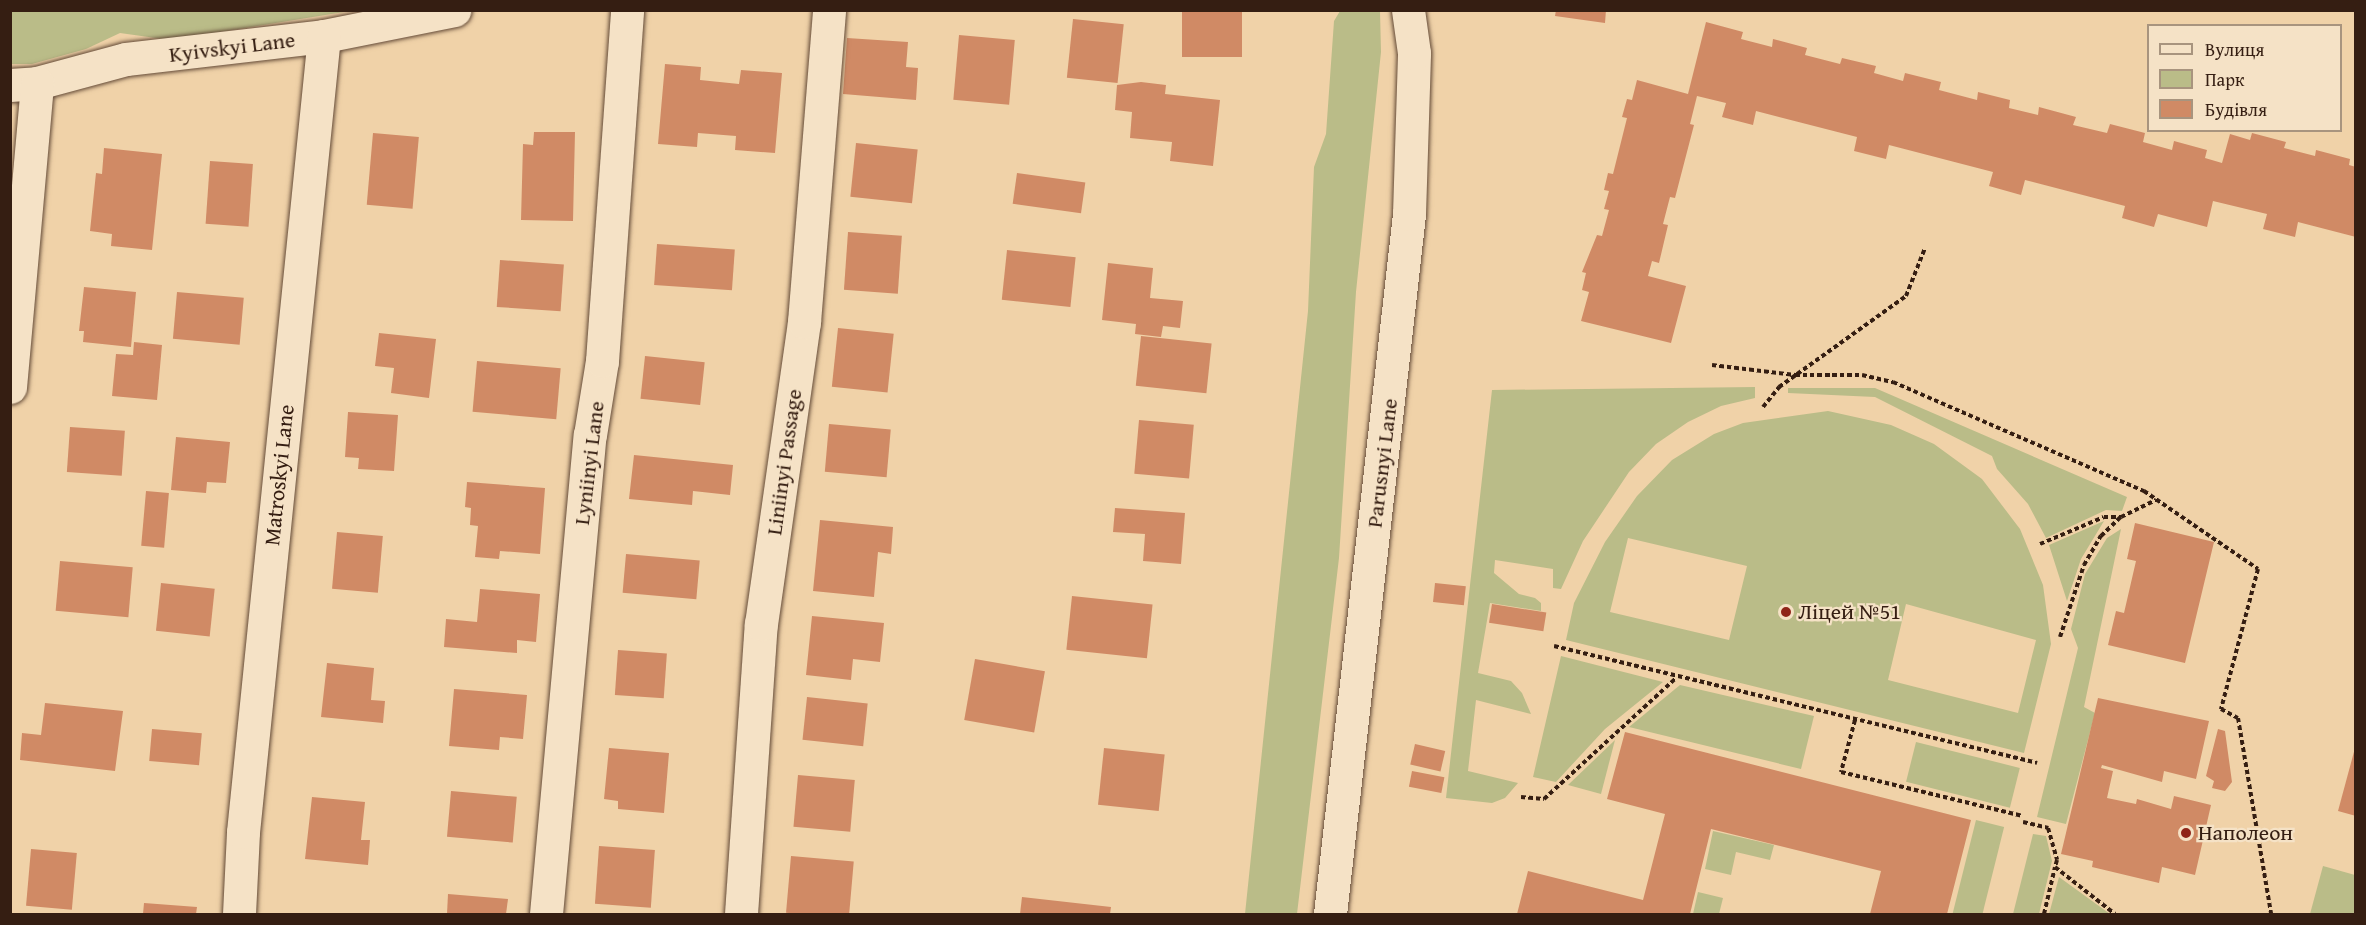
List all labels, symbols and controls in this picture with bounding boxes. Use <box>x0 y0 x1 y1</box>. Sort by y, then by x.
legend <box>2147 24 2342 132</box>
street label: Kyivskyi Lane <box>167 26 297 68</box>
text: Вулиця <box>2205 36 2264 63</box>
text: Парк <box>2205 66 2244 93</box>
text: Будівля <box>2205 96 2267 123</box>
street label: Liniinyi Passage <box>761 387 807 537</box>
street label: Parusnyi Lane <box>1361 397 1403 529</box>
street label: Lyniinyi Lane <box>568 400 610 526</box>
street label: Matroskyi Lane <box>258 403 300 547</box>
place label: Ліцей №51 <box>1798 599 1901 625</box>
marker: Ліцей №51 <box>1779 605 1793 619</box>
place label: Наполеон <box>2198 820 2293 846</box>
marker: Наполеон <box>2179 826 2193 840</box>

